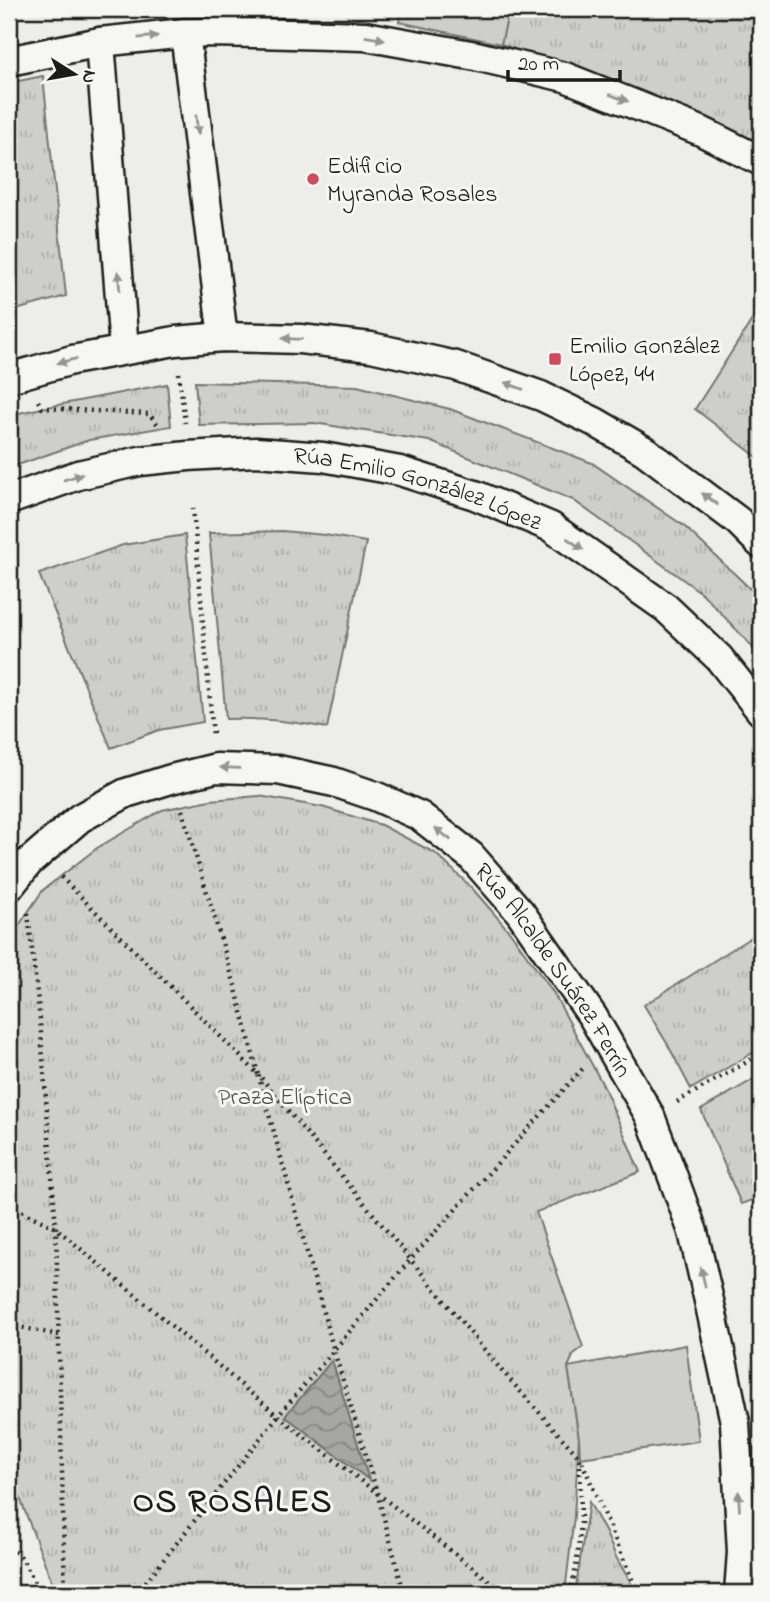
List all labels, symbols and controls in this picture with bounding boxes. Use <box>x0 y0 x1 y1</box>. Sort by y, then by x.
one-way arrow <box>138 31 160 42</box>
one-way arrow <box>364 33 386 44</box>
north arrow <box>38 38 108 108</box>
scale bar <box>508 38 620 82</box>
text: 20 m <box>518 50 559 80</box>
text: N <box>74 68 103 86</box>
one-way arrow <box>609 93 630 104</box>
one-way arrow <box>191 114 202 136</box>
place label: Edificio Myranda Rosales <box>327 150 498 214</box>
marker: Edificio Myranda Rosales <box>305 171 321 187</box>
one-way arrow <box>113 270 124 292</box>
place label: Emilio González López, 44 <box>569 330 721 393</box>
one-way arrow <box>281 333 303 344</box>
marker: Emilio González López, 44 <box>547 351 563 367</box>
one-way arrow <box>56 356 78 367</box>
one-way arrow <box>503 380 524 391</box>
street label: Rúa Emilio González López <box>292 440 548 542</box>
one-way arrow <box>63 472 84 482</box>
one-way arrow <box>701 492 719 507</box>
one-way arrow <box>566 537 584 551</box>
one-way arrow <box>218 763 240 774</box>
one-way arrow <box>434 828 452 842</box>
street label: Rúa Alcalde Suárez Ferrín <box>465 856 639 1085</box>
park label: Praza Elíptica <box>218 1081 352 1116</box>
one-way arrow <box>697 1266 708 1288</box>
district label: OS ROSALES <box>133 1480 333 1527</box>
one-way arrow <box>733 1489 744 1511</box>

